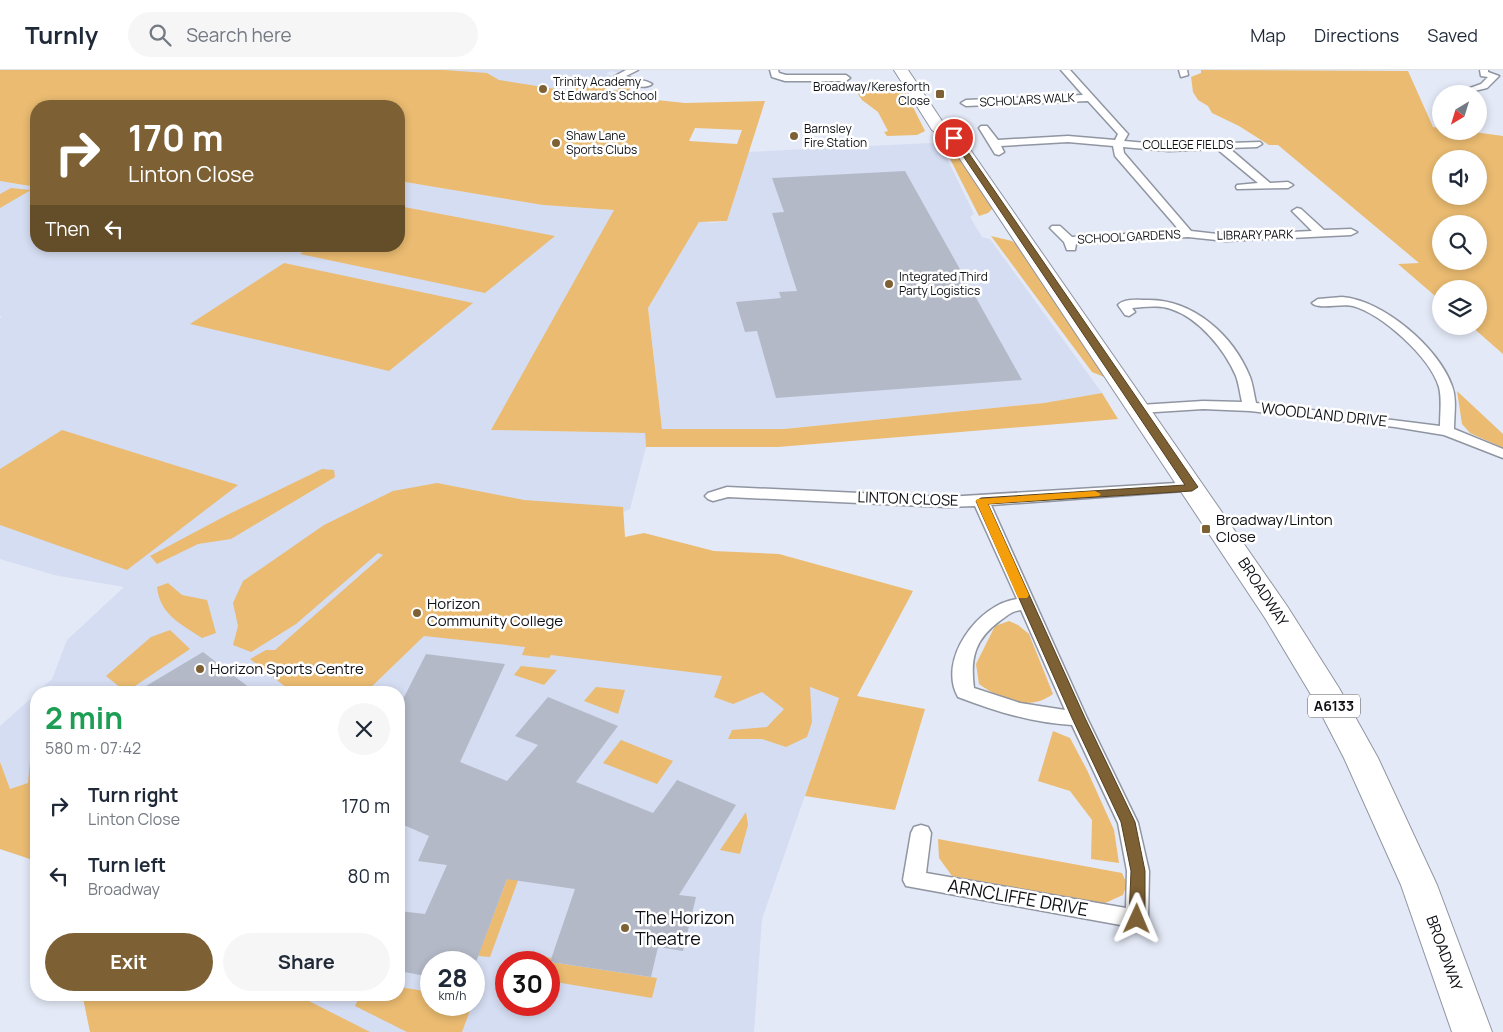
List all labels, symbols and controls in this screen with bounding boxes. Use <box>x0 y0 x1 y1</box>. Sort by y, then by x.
search box <box>128 12 478 57</box>
text: Turnly <box>25 18 98 51</box>
icon: search <box>146 21 174 49</box>
text: Search here <box>186 22 292 48</box>
text: Map <box>1250 23 1286 47</box>
text: Directions <box>1314 23 1399 47</box>
text: Saved <box>1427 23 1478 47</box>
place label: Trinity Academy St Edward's School <box>553 73 657 104</box>
place label: Broadway/Keresforth Close <box>813 78 930 109</box>
marker: Trinity Academy St Edward's School <box>537 83 549 95</box>
north arrow <box>1432 85 1488 140</box>
map controls <box>1432 85 1487 335</box>
marker: Broadway/Keresforth Close <box>934 88 946 100</box>
street label: SCHOLARS WALK <box>979 88 1076 110</box>
text: 170 m <box>128 114 224 162</box>
pin <box>933 117 975 159</box>
icon: right <box>45 120 110 185</box>
place label: Barnsley Fire Station <box>804 120 867 151</box>
icon: arrive <box>940 124 968 152</box>
place label: Shaw Lane Sports Clubs <box>566 127 637 158</box>
marker: Barnsley Fire Station <box>788 130 800 142</box>
street label: COLLEGE FIELDS <box>1143 136 1233 153</box>
marker: Shaw Lane Sports Clubs <box>550 137 562 149</box>
button: sound <box>1432 150 1487 205</box>
text: Linton Close <box>128 159 254 189</box>
icon: left <box>100 215 128 243</box>
button: search <box>1432 215 1487 270</box>
text: Then <box>45 216 90 242</box>
street label: SCHOOL GARDENS <box>1077 225 1181 248</box>
street label: LIBRARY PARK <box>1217 225 1294 244</box>
place label: Integrated Third Party Logistics <box>899 268 988 299</box>
marker: Integrated Third Party Logistics <box>883 278 895 290</box>
button: layers <box>1432 280 1487 335</box>
street label: WOODLAND DRIVE <box>1260 397 1388 432</box>
street label: LINTON CLOSE <box>857 486 959 511</box>
place label: Broadway/Linton Close <box>1216 509 1333 547</box>
marker: Broadway/Linton Close <box>1200 523 1212 535</box>
street label: BROADWAY <box>1233 553 1294 631</box>
place label: Horizon Community College <box>427 593 563 631</box>
marker: Horizon Community College <box>411 607 423 619</box>
place label: Horizon Sports Centre <box>210 658 364 679</box>
marker: Horizon Sports Centre <box>194 663 206 675</box>
road number: A6133 <box>1308 694 1360 718</box>
text: 2 min <box>45 697 123 738</box>
button: close <box>338 703 390 755</box>
text: 580 m · 07:42 <box>45 737 141 759</box>
text: Turn right <box>88 782 178 808</box>
icon: right <box>45 792 73 820</box>
text: 170 m <box>342 793 390 819</box>
text: Linton Close <box>88 808 180 830</box>
text: Turn left <box>88 852 166 878</box>
icon: left <box>45 862 73 890</box>
text: 80 m <box>347 863 390 889</box>
street label: ARNCLIFFE DRIVE <box>946 873 1090 921</box>
text: Broadway <box>88 878 160 900</box>
position arrow <box>1110 892 1162 944</box>
place label: The Horizon Theatre <box>635 905 734 950</box>
street label: BROADWAY <box>1421 912 1468 994</box>
marker: The Horizon Theatre <box>619 922 631 934</box>
button: Exit <box>45 933 213 991</box>
button: Share <box>223 933 390 991</box>
speed limit sign: 30 <box>495 951 560 1016</box>
text: 28 <box>437 960 468 995</box>
text: km/h <box>439 987 466 1004</box>

